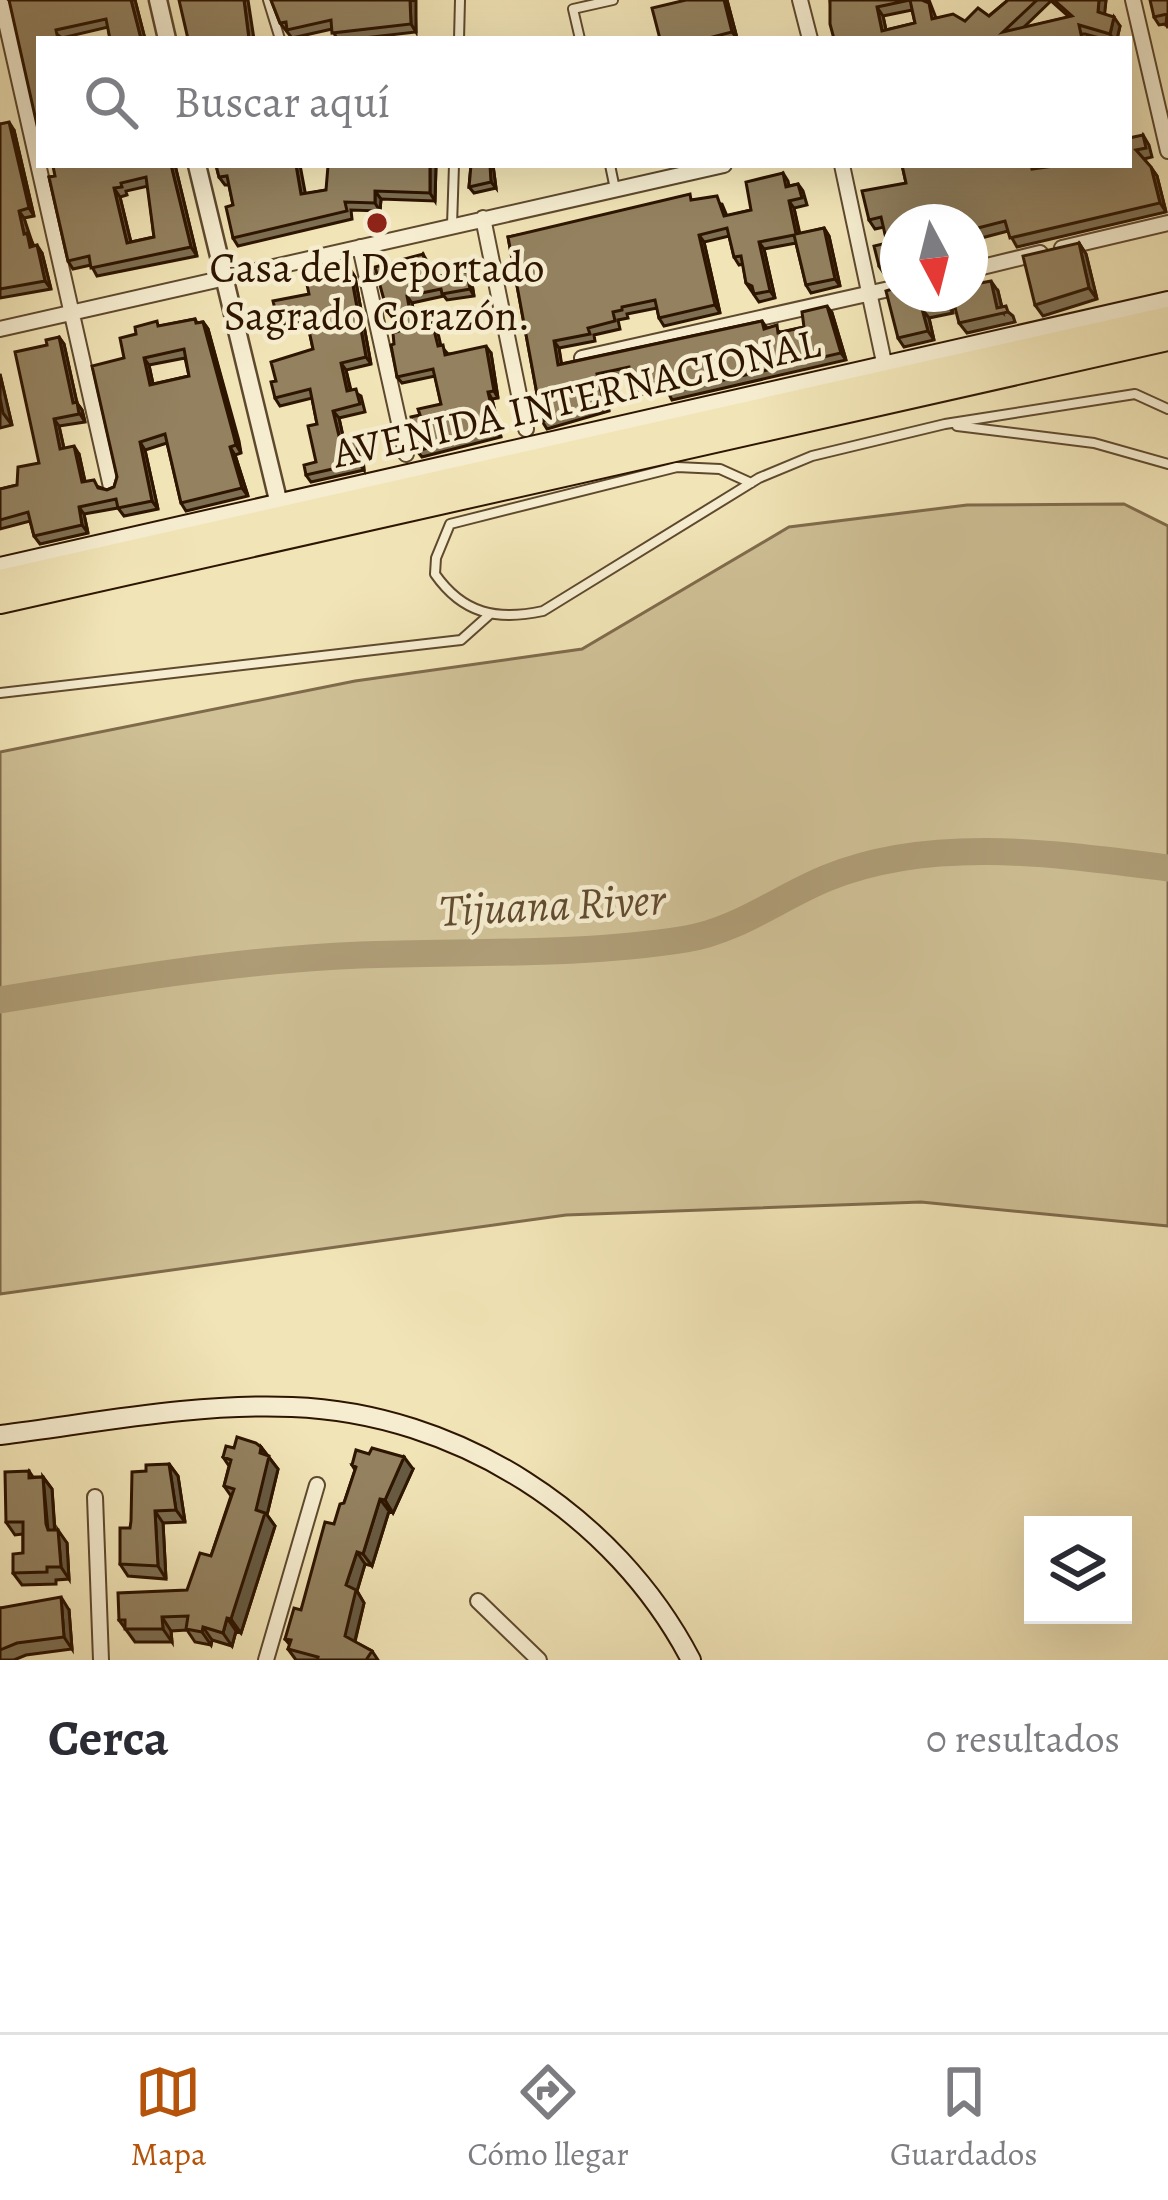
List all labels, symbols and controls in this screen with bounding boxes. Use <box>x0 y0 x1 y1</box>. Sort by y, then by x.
search box <box>36 36 1132 168</box>
icon: search <box>78 69 144 135</box>
text: Buscar aquí <box>174 71 390 133</box>
north arrow <box>880 204 988 312</box>
marker: Casa del Deportado Sagrado Corazón. <box>364 210 390 236</box>
place label: Casa del Deportado Sagrado Corazón. <box>210 239 545 344</box>
street label: AVENIDA INTERNACIONAL <box>326 313 826 482</box>
water label: Tijuana River <box>437 868 668 942</box>
map controls <box>1024 1516 1132 1624</box>
button: layers <box>1024 1516 1132 1624</box>
text: Cerca <box>48 1703 169 1773</box>
text: 0 resultados <box>926 1712 1120 1765</box>
tab: Mapa <box>131 2059 206 2176</box>
tab: Cómo llegar <box>467 2059 629 2176</box>
tab: Guardados <box>890 2059 1037 2176</box>

